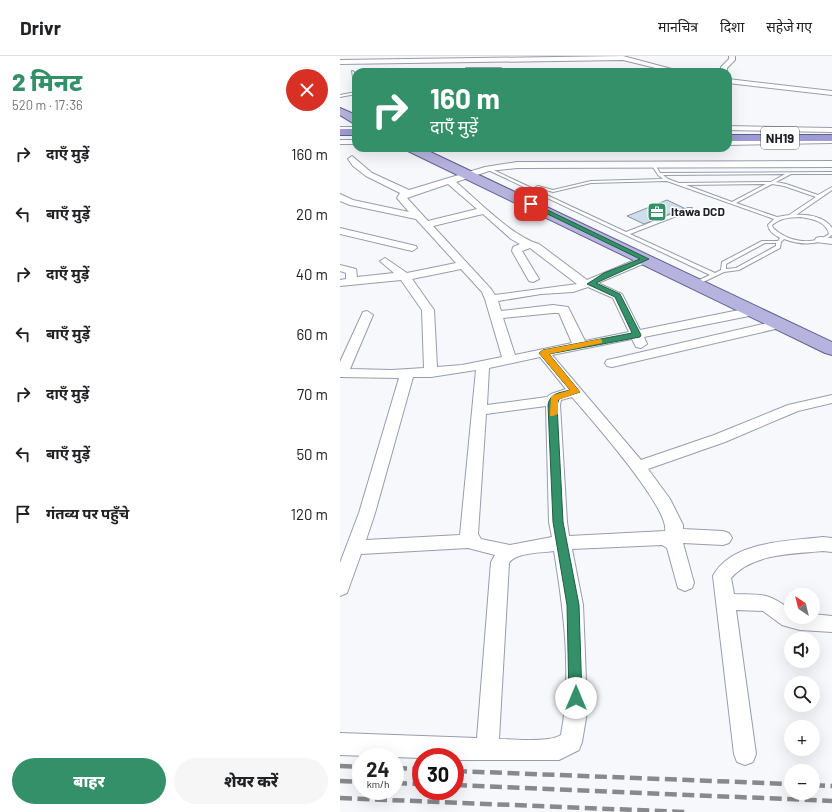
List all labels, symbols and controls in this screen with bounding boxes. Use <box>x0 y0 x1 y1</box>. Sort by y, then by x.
text: Drivr <box>20 16 61 39</box>
text: मानचित्र <box>658 18 698 35</box>
text: दिशा <box>720 18 744 35</box>
text: सहेजे गए <box>766 18 812 35</box>
text: 2 मिनट <box>12 67 82 96</box>
button: close <box>286 69 328 111</box>
text: 160 m <box>430 81 500 115</box>
icon: right <box>364 84 416 136</box>
text: 520 m · 17:36 <box>12 97 83 113</box>
text: दाएँ मुड़ें <box>430 115 478 137</box>
road number: NH19 <box>761 127 799 149</box>
icon: right <box>12 143 34 165</box>
text: दाएँ मुड़ें <box>46 144 89 162</box>
text: 160 m <box>291 145 328 163</box>
pin <box>514 187 548 221</box>
icon: arrive <box>520 193 542 215</box>
office icon: Itawa DCD <box>646 201 668 223</box>
icon: left <box>12 203 34 225</box>
text: बाएँ मुड़ें <box>46 204 90 222</box>
place label: Itawa DCD <box>671 204 725 218</box>
text: 20 m <box>296 205 328 223</box>
icon: right <box>12 263 34 285</box>
text: दाएँ मुड़ें <box>46 264 89 282</box>
text: 40 m <box>296 265 328 283</box>
icon: left <box>12 323 34 345</box>
text: बाएँ मुड़ें <box>46 324 90 342</box>
text: 60 m <box>296 325 328 343</box>
icon: right <box>12 383 34 405</box>
text: दाएँ मुड़ें <box>46 384 89 402</box>
text: 70 m <box>297 385 328 403</box>
icon: left <box>12 443 34 465</box>
text: बाएँ मुड़ें <box>46 444 90 462</box>
text: 50 m <box>296 445 328 463</box>
icon: arrive <box>12 503 34 525</box>
text: गंतव्य पर पहुँचे <box>46 504 129 522</box>
text: 120 m <box>291 505 328 523</box>
north arrow <box>784 588 820 624</box>
map controls <box>784 588 820 800</box>
button: sound <box>784 632 820 668</box>
button: search <box>784 676 820 712</box>
position arrow <box>555 677 597 719</box>
button: + <box>784 720 820 756</box>
speed limit sign: 30 <box>412 748 464 800</box>
text: 24 <box>366 757 390 781</box>
button: बाहर <box>12 758 166 804</box>
button: शेयर करें <box>174 758 328 804</box>
button: − <box>784 764 820 800</box>
text: km/h <box>367 778 389 790</box>

